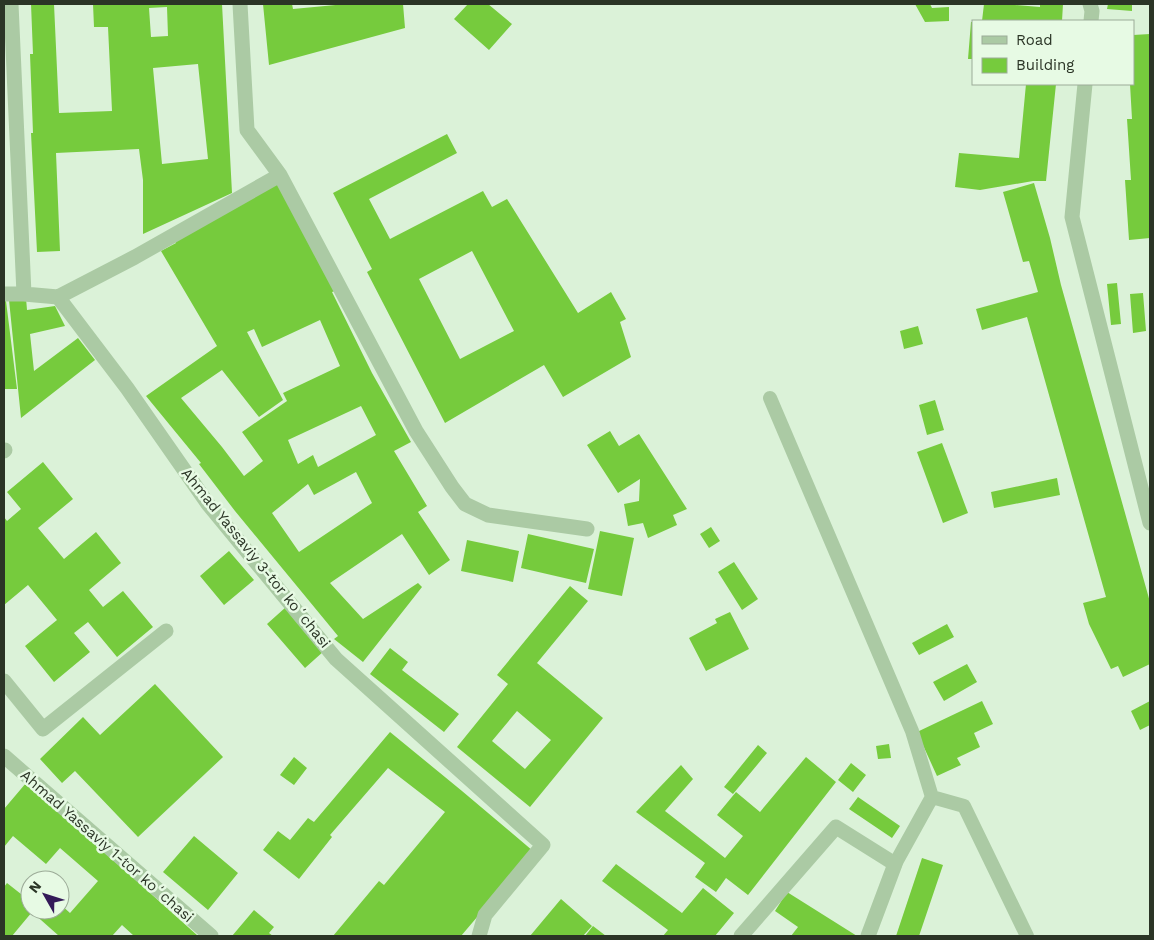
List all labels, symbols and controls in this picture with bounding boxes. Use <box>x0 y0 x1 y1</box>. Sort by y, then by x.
legend <box>972 20 1134 85</box>
text: Road <box>1016 31 1053 49</box>
text: Building <box>1016 56 1074 74</box>
street label: Ahmad Yassaviy 3-tor koʻchasi <box>178 464 334 652</box>
street label: Ahmad Yassaviy 1-tor koʻchasi <box>17 766 197 926</box>
north arrow <box>20 870 70 920</box>
text: N <box>25 878 44 896</box>

